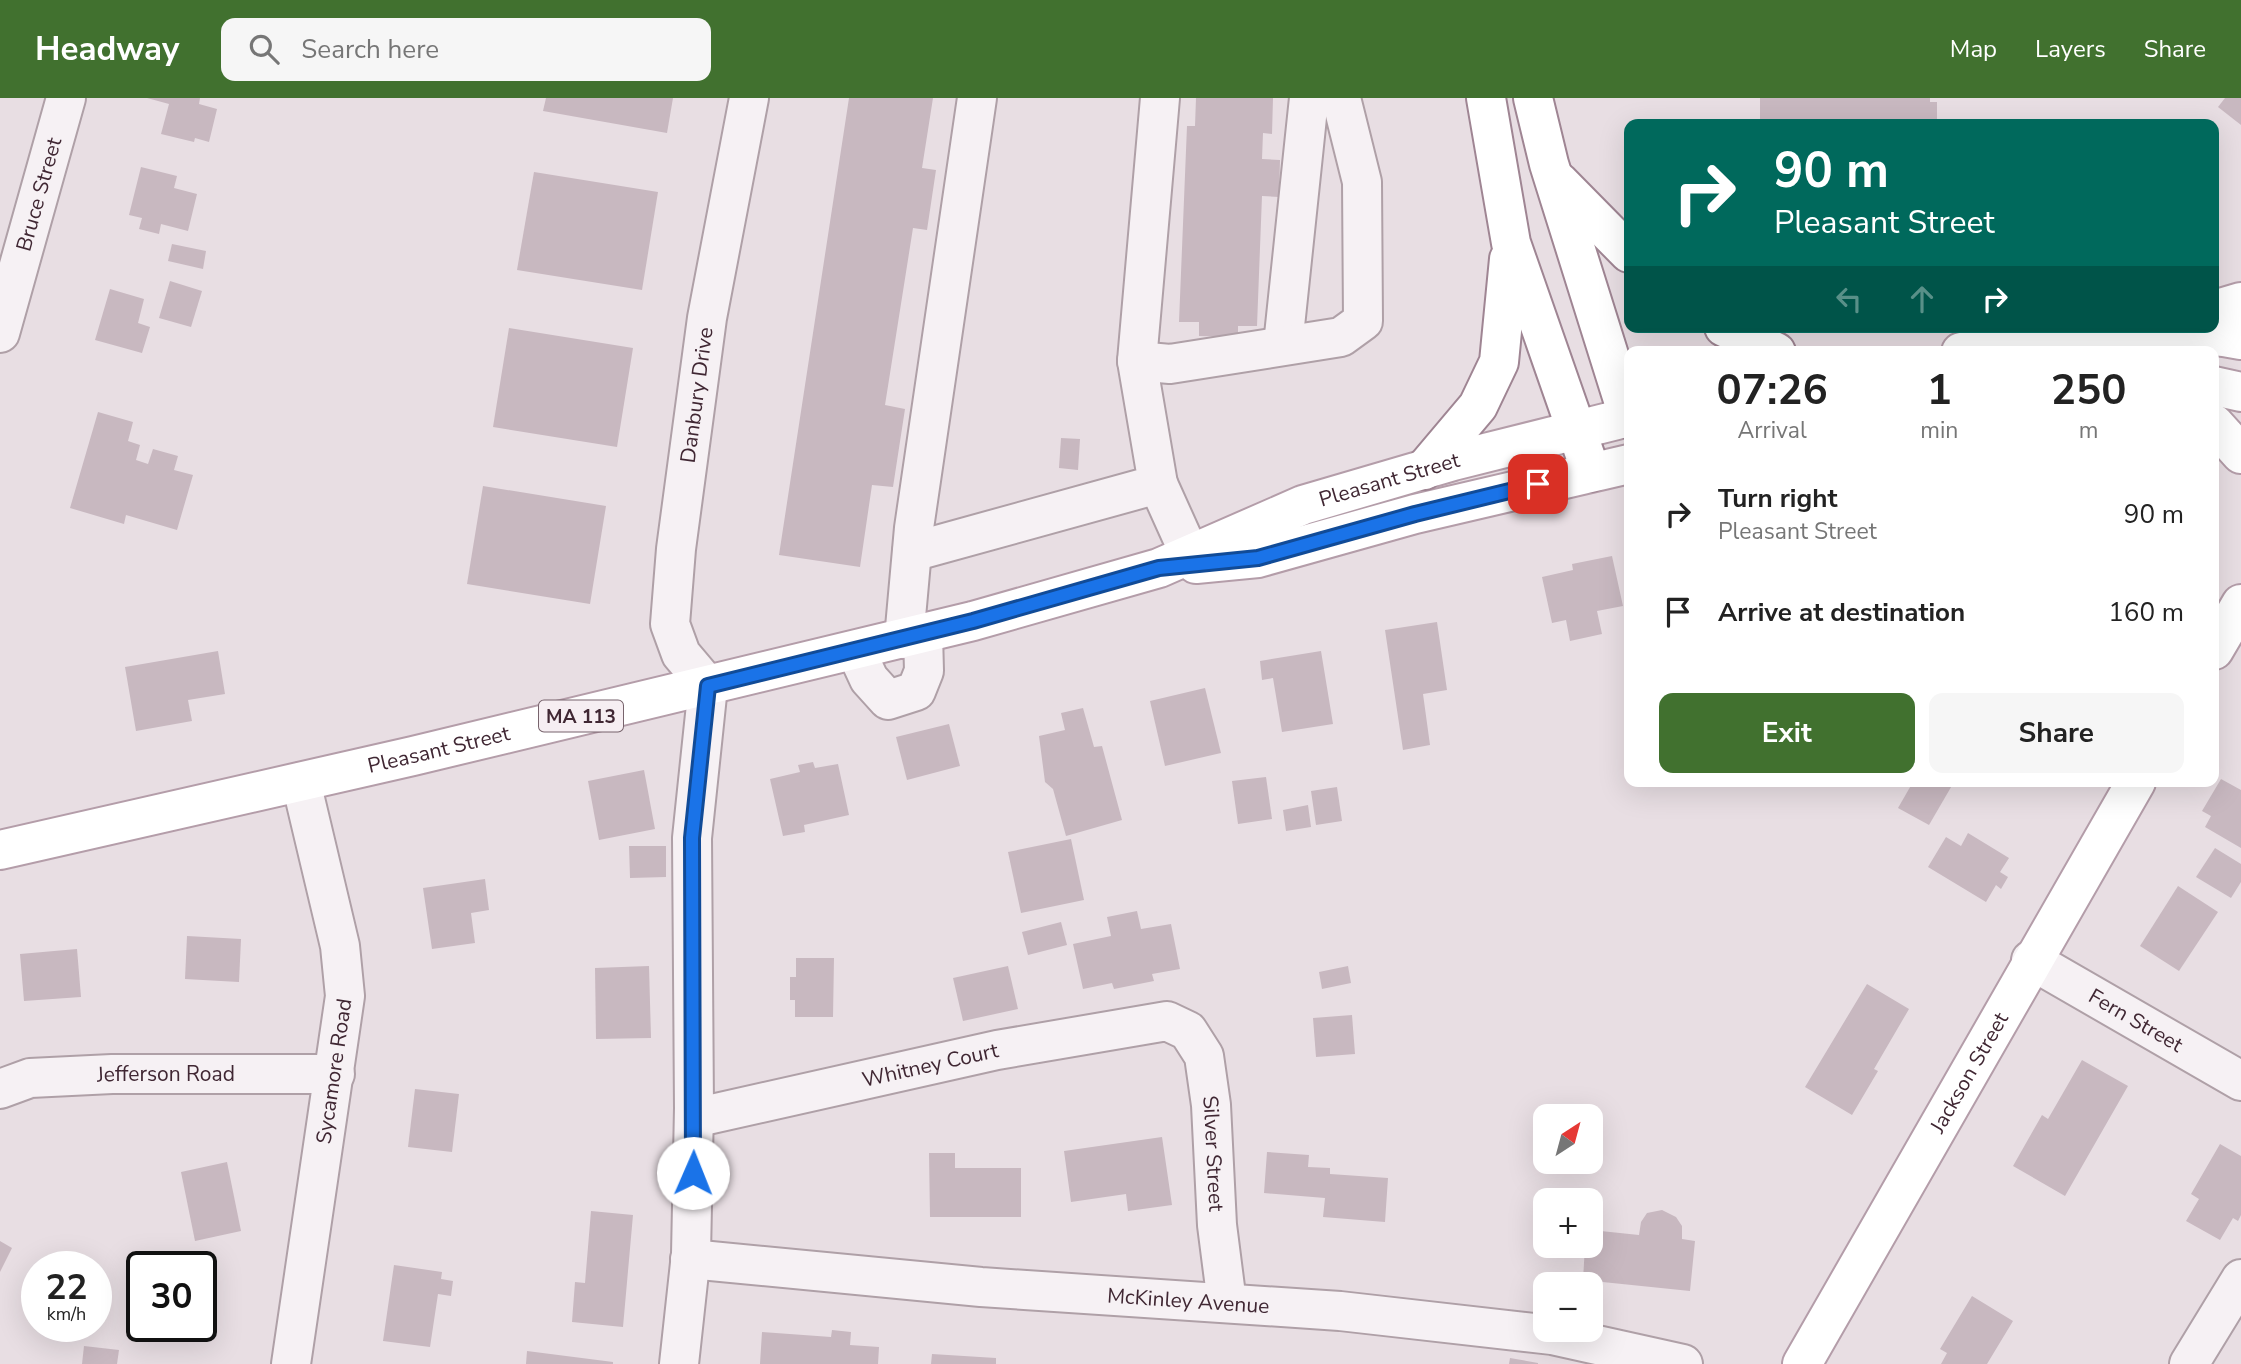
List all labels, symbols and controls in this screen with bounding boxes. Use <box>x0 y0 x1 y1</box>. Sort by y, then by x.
search box <box>221 18 711 81</box>
text: Headway <box>35 27 179 72</box>
icon: search <box>245 30 283 68</box>
text: Search here <box>301 32 439 67</box>
text: Map <box>1950 33 1997 65</box>
text: Layers <box>2035 33 2106 65</box>
text: Share <box>2144 33 2206 65</box>
street label: Bruce Street <box>10 134 68 254</box>
text: 90 m <box>1774 137 1889 204</box>
icon: right <box>1659 147 1750 238</box>
text: Pleasant Street <box>1774 201 1995 244</box>
icon: left <box>1830 280 1868 318</box>
icon: ahead <box>1903 280 1941 318</box>
icon: right <box>1976 280 2014 318</box>
street label: Danbury Drive <box>674 325 720 465</box>
text: 07:26 <box>1717 362 1828 419</box>
text: 1 <box>1927 362 1952 419</box>
text: 250 <box>2051 362 2126 419</box>
text: Arrival <box>1738 415 1807 446</box>
text: min <box>1920 415 1958 446</box>
text: m <box>2079 415 2099 446</box>
street label: Pleasant Street <box>1316 446 1463 514</box>
pin <box>1508 454 1568 514</box>
icon: arrive <box>1519 465 1557 503</box>
text: Turn right <box>1718 481 1837 516</box>
icon: right <box>1659 495 1697 533</box>
text: 90 m <box>2124 497 2184 532</box>
text: Pleasant Street <box>1718 516 1877 547</box>
icon: arrive <box>1659 593 1697 631</box>
text: Arrive at destination <box>1718 595 1965 630</box>
text: 160 m <box>2108 595 2184 630</box>
button: Exit <box>1659 693 1915 773</box>
button: Share <box>1929 693 2184 773</box>
road number: MA 113 <box>539 701 623 732</box>
street label: Pleasant Street <box>365 719 513 780</box>
street label: Fern Street <box>2084 982 2189 1059</box>
street label: Sycamore Road <box>309 997 358 1146</box>
street label: Jackson Street <box>1923 1007 2015 1139</box>
street label: Whitney Court <box>859 1036 1002 1094</box>
street label: Jefferson Road <box>95 1060 235 1089</box>
street label: Silver Street <box>1196 1094 1230 1213</box>
north arrow <box>1533 1104 1603 1174</box>
map controls <box>1533 1104 1603 1342</box>
position arrow <box>656 1136 730 1210</box>
button: + <box>1533 1188 1603 1258</box>
speed limit sign: 30 <box>126 1251 217 1342</box>
text: 22 <box>45 1264 88 1311</box>
button: − <box>1533 1272 1603 1342</box>
street label: McKinley Avenue <box>1106 1281 1270 1320</box>
text: km/h <box>47 1302 86 1326</box>

